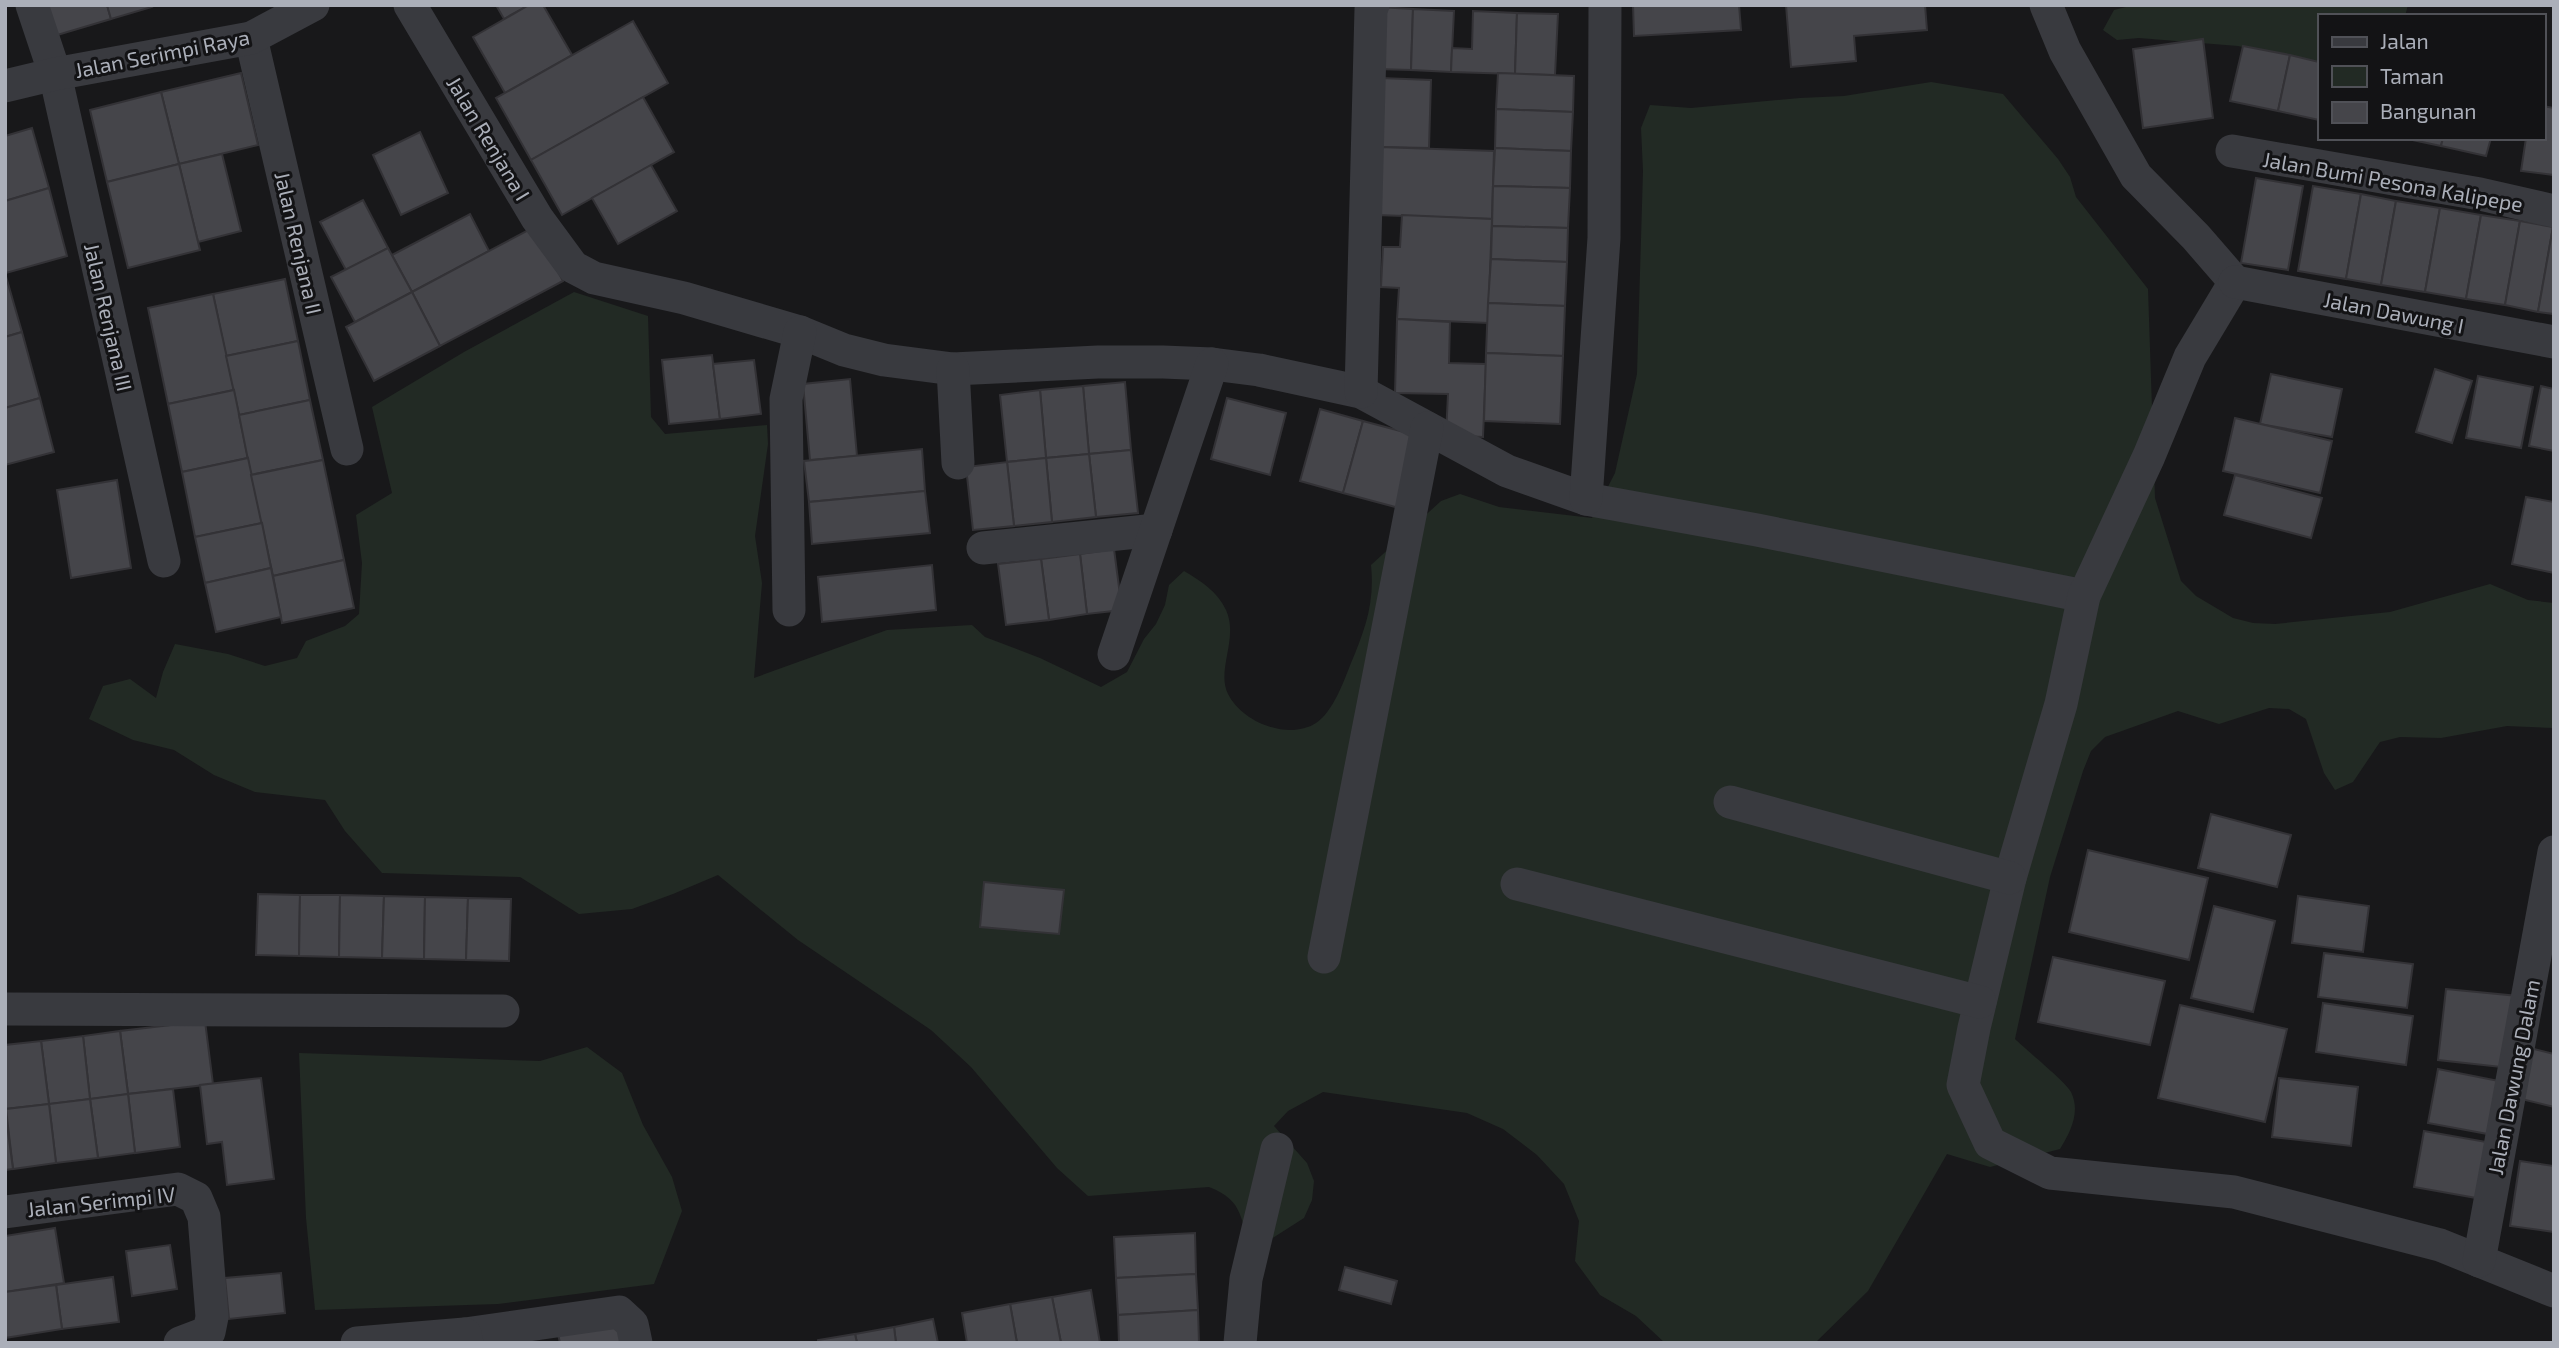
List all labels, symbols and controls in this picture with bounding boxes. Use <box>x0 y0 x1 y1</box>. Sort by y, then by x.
legend <box>2318 14 2545 140</box>
street label: Jalan Serimpi Raya <box>72 24 252 82</box>
text: Jalan <box>2380 28 2429 53</box>
text: Taman <box>2380 63 2444 88</box>
street label: Jalan Renjana I <box>441 71 536 205</box>
text: Bangunan <box>2380 98 2476 123</box>
street label: Jalan Bumi Pesona Kalipepe <box>2261 146 2525 216</box>
street label: Jalan Renjana II <box>269 169 328 317</box>
street label: Jalan Renjana III <box>79 240 138 394</box>
street label: Jalan Dawung I <box>2322 286 2466 338</box>
street label: Jalan Dawung Dalam <box>2482 977 2544 1177</box>
street label: Jalan Serimpi IV <box>26 1181 176 1221</box>

